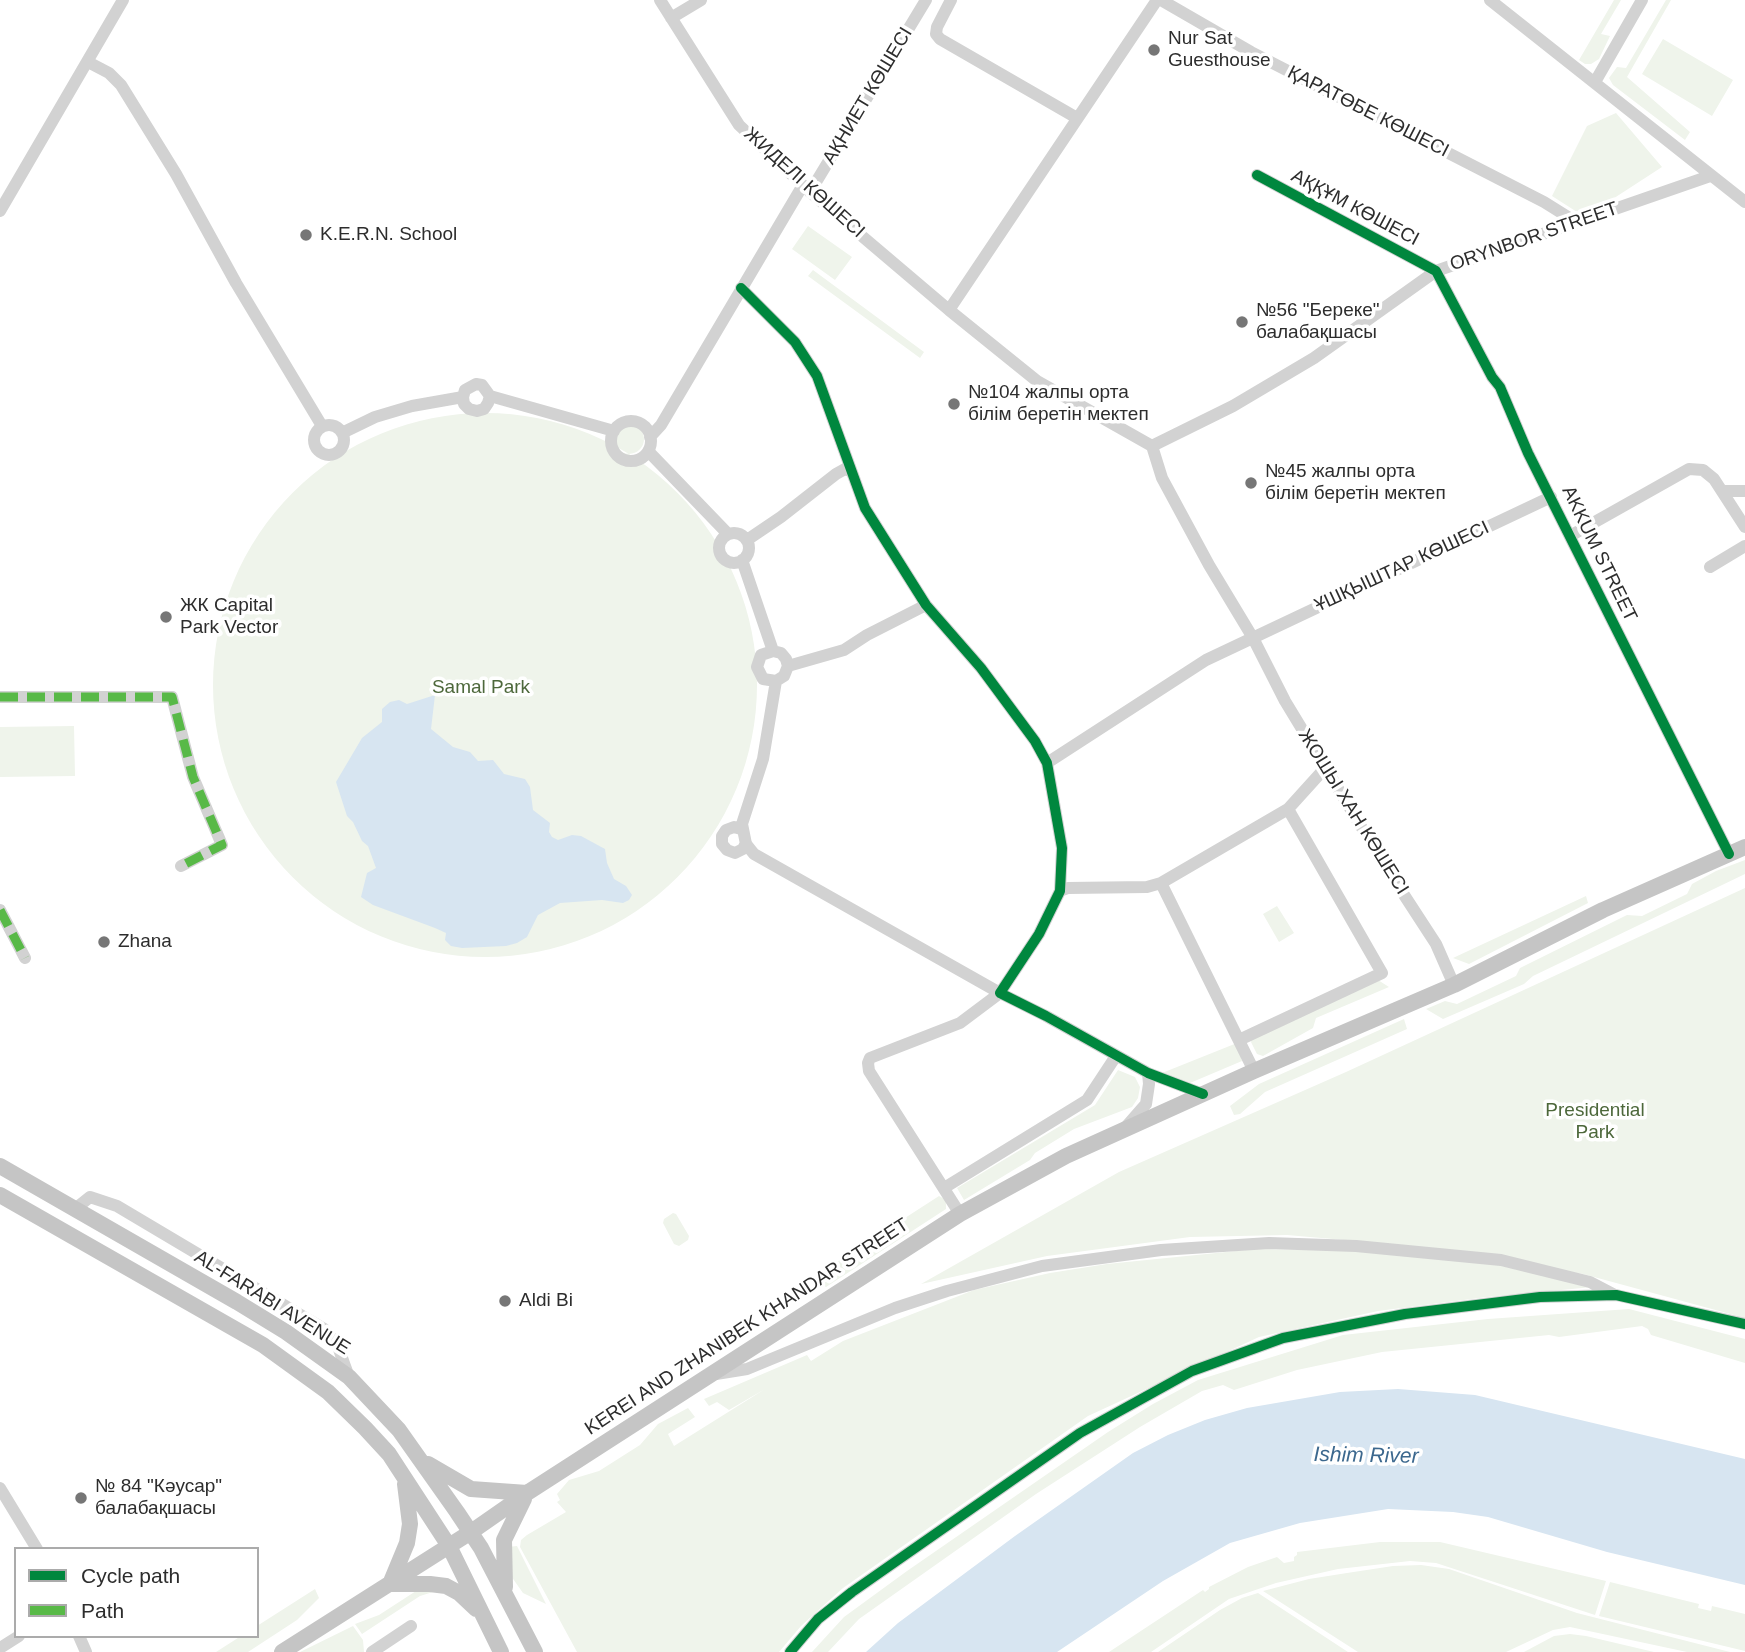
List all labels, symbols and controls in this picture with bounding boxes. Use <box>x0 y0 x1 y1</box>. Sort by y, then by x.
street label: АҚНИЕТ КӨШЕСІ <box>818 23 918 169</box>
place label: Nur Sat Guesthouse <box>1168 28 1270 72</box>
marker: Nur Sat Guesthouse <box>1146 42 1162 58</box>
street label: ҚАРАТӨБЕ КӨШЕСІ <box>1283 61 1453 163</box>
street label: ЖИДЕЛІ КӨШЕСІ <box>739 123 869 243</box>
street label: АҚҚҰМ КӨШЕСІ <box>1287 165 1423 251</box>
street label: ORYNBOR STREET <box>1447 198 1621 276</box>
place label: K.E.R.N. School <box>320 224 457 246</box>
marker: K.E.R.N. School <box>298 227 314 243</box>
place label: №56 "Береке" балабақшасы <box>1256 300 1380 344</box>
marker: №56 "Береке" балабақшасы <box>1234 314 1250 330</box>
place label: №104 жалпы орта білім беретін мектеп <box>968 382 1149 426</box>
marker: №104 жалпы орта білім беретін мектеп <box>946 396 962 412</box>
place label: №45 жалпы орта білім беретін мектеп <box>1265 461 1446 505</box>
marker: №45 жалпы орта білім беретін мектеп <box>1243 475 1259 491</box>
street label: AKKUM STREET <box>1556 483 1642 625</box>
street label: ҰШҚЫШТАР КӨШЕСІ <box>1311 517 1493 617</box>
place label: ЖК Capital Park Vector <box>180 595 278 639</box>
marker: ЖК Capital Park Vector <box>158 609 174 625</box>
park label: Samal Park <box>432 677 530 699</box>
street label: ЖОШЫ ХАН КӨШЕСІ <box>1293 725 1413 899</box>
place label: Zhana <box>118 931 172 953</box>
marker: Zhana <box>96 934 112 950</box>
park label: Presidential Park <box>1545 1100 1645 1144</box>
street label: KEREI AND ZHANIBEK KHANDAR STREET <box>581 1214 913 1440</box>
street label: AL-FARABI AVENUE <box>190 1246 354 1360</box>
place label: Aldi Bi <box>519 1290 573 1312</box>
marker: Aldi Bi <box>497 1293 513 1309</box>
water label: Ishim River <box>1313 1442 1419 1470</box>
place label: № 84 "Кәусар" балабақшасы <box>95 1476 222 1520</box>
marker: № 84 "Кәусар" балабақшасы <box>73 1490 89 1506</box>
legend <box>14 1547 259 1638</box>
text: Cycle path <box>81 1564 180 1587</box>
text: Path <box>81 1599 124 1622</box>

